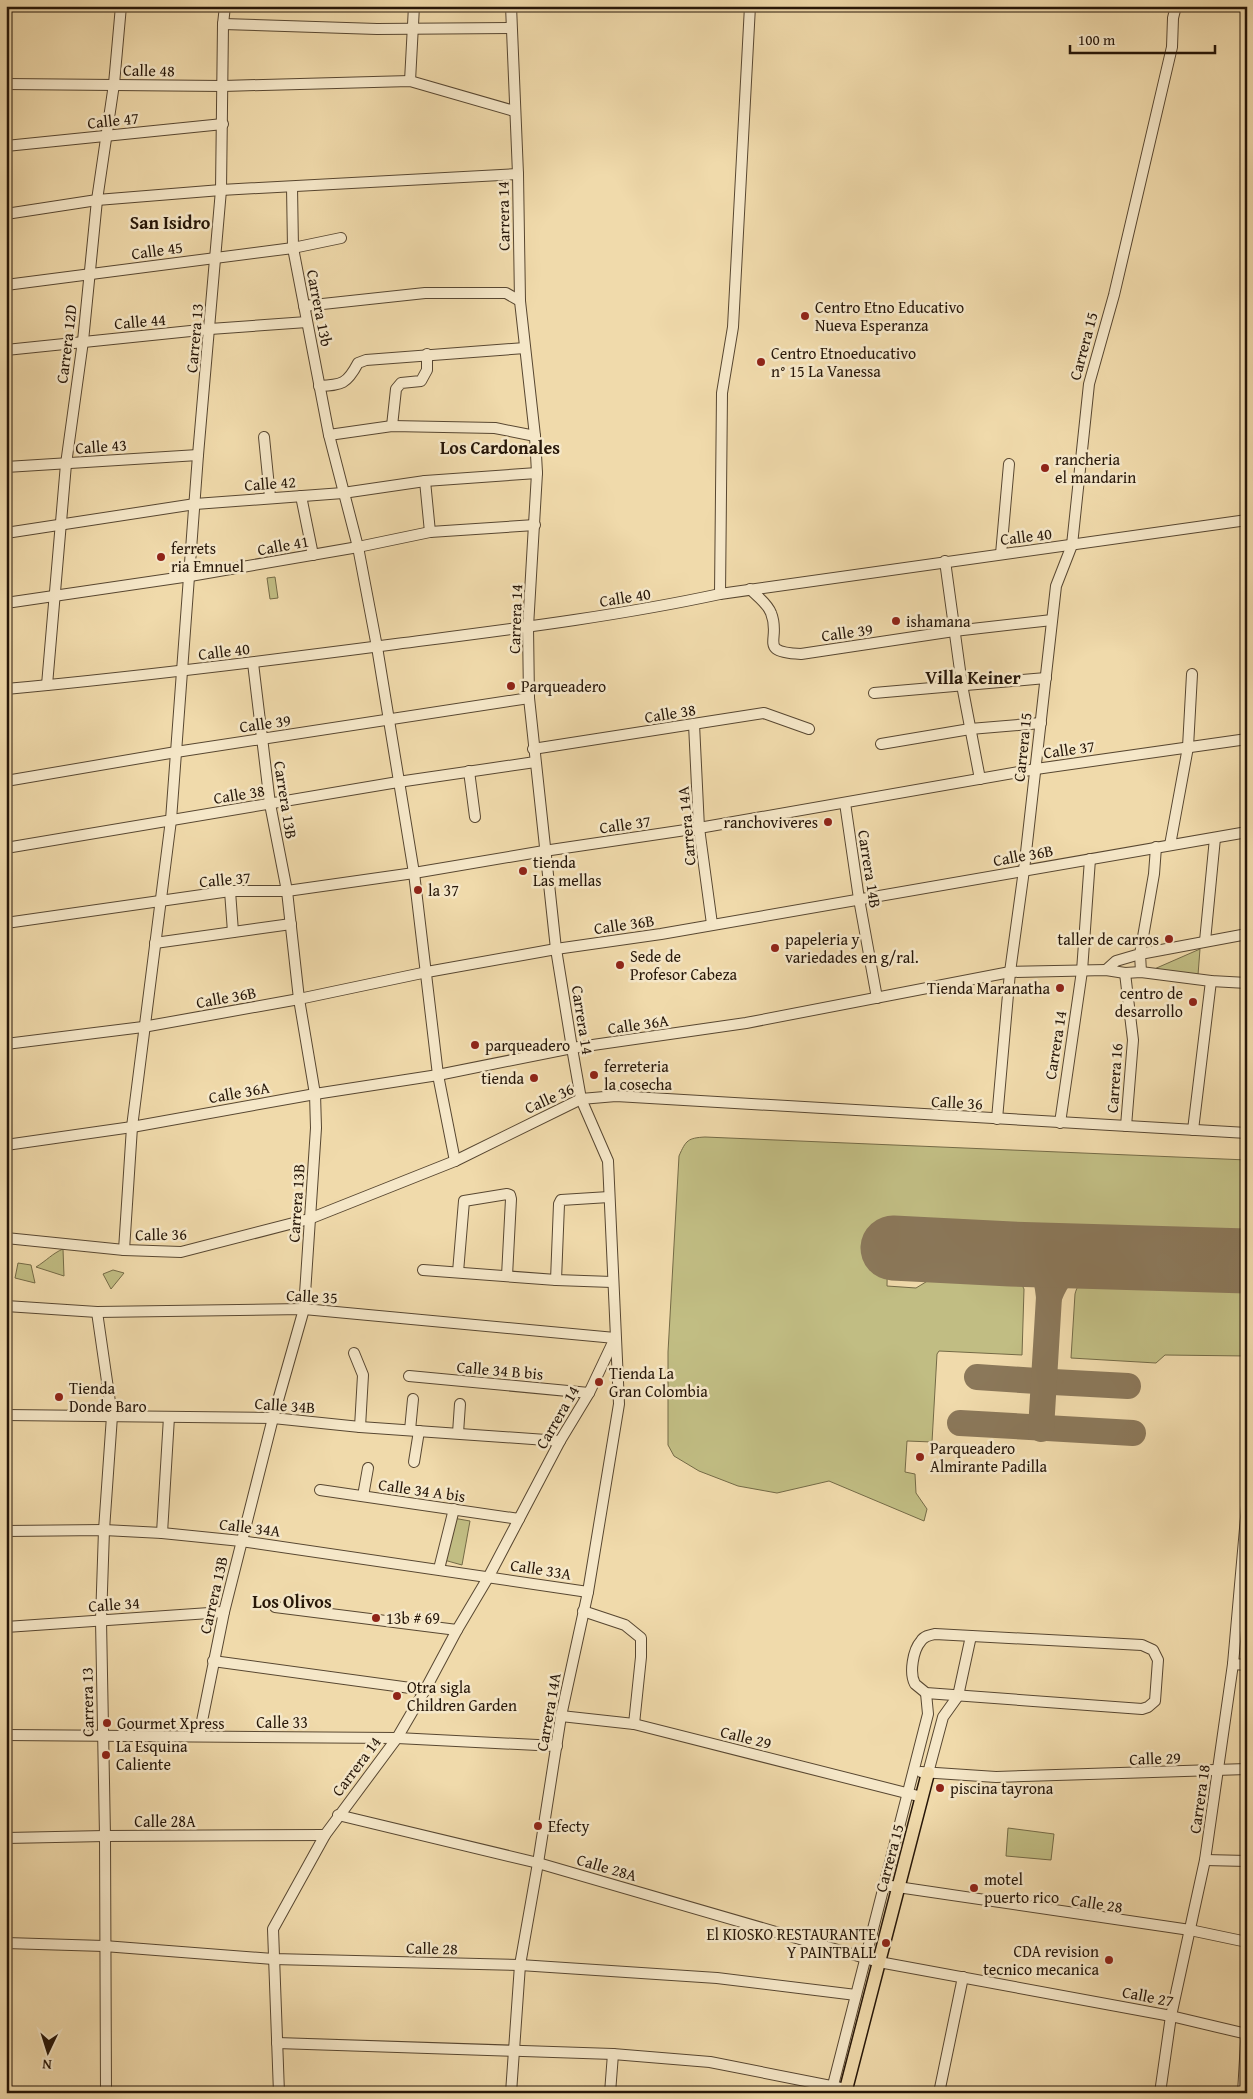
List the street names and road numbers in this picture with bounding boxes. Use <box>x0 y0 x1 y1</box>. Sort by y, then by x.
street label: Calle 48 <box>123 58 175 82</box>
street label: Calle 47 <box>86 105 140 135</box>
street label: Carrera 14 <box>490 181 516 251</box>
street label: Calle 45 <box>130 235 184 265</box>
street label: Carrera 13b <box>301 267 339 349</box>
street label: Carrera 13 <box>179 302 209 374</box>
street label: Carrera 12D <box>49 303 83 385</box>
street label: Calle 44 <box>113 307 167 335</box>
street label: Carrera 15 <box>1062 309 1104 383</box>
street label: Calle 43 <box>74 432 128 460</box>
street label: Calle 42 <box>243 469 297 497</box>
street label: Calle 40 <box>999 521 1053 551</box>
street label: Calle 41 <box>255 529 311 561</box>
street label: Calle 40 <box>598 581 653 613</box>
street label: Carrera 14 <box>502 583 528 654</box>
street label: Calle 39 <box>820 616 875 647</box>
street label: Calle 40 <box>197 636 251 666</box>
street label: Calle 38 <box>643 697 698 729</box>
street label: Calle 39 <box>238 707 293 738</box>
street label: Carrera 15 <box>1006 711 1038 783</box>
street label: Calle 37 <box>1042 733 1097 764</box>
street label: Carrera 13B <box>268 759 304 841</box>
street label: Calle 38 <box>212 778 267 810</box>
street label: Carrera 14A <box>671 785 701 867</box>
street label: Calle 37 <box>598 808 653 839</box>
street label: Carrera 14B <box>852 828 888 910</box>
street label: Calle 36B <box>991 838 1055 872</box>
street label: Calle 37 <box>198 865 252 893</box>
street label: Calle 36B <box>592 908 656 940</box>
street label: Calle 36B <box>194 980 258 1014</box>
street label: Carrera 14 <box>566 984 600 1057</box>
street label: Calle 36A <box>606 1008 670 1040</box>
street label: Carrera 14 <box>1038 1008 1072 1081</box>
street label: Carrera 16 <box>1100 1042 1128 1114</box>
street label: Calle 36A <box>207 1075 272 1109</box>
street label: Calle 36 <box>521 1076 578 1119</box>
street label: Calle 36 <box>931 1089 984 1115</box>
street label: Carrera 13B <box>281 1163 311 1243</box>
street label: Calle 36 <box>135 1222 187 1246</box>
street label: Calle 35 <box>286 1283 338 1309</box>
street label: Calle 34 B bis <box>456 1354 544 1386</box>
street label: Carrera 14 <box>529 1381 585 1453</box>
street label: Calle 34B <box>254 1391 316 1419</box>
street label: Calle 34 A bis <box>377 1472 467 1508</box>
street label: Calle 34A <box>218 1511 282 1543</box>
street label: Calle 33A <box>509 1552 573 1586</box>
street label: Carrera 13B <box>192 1554 234 1636</box>
street label: Calle 34 <box>87 1590 141 1618</box>
street label: Carrera 13 <box>74 1667 100 1737</box>
street label: Carrera 14A <box>529 1671 567 1753</box>
street label: Calle 33 <box>256 1710 308 1734</box>
street label: Calle 29 <box>718 1719 774 1755</box>
street label: Carrera 14 <box>325 1731 387 1801</box>
street label: Calle 29 <box>1129 1745 1182 1771</box>
street label: Carrera 18 <box>1182 1763 1216 1835</box>
street label: Calle 28A <box>134 1809 196 1833</box>
street label: Carrera 15 <box>868 1821 910 1895</box>
street label: Calle 28A <box>574 1847 640 1887</box>
street label: Calle 28 <box>1070 1887 1125 1919</box>
street label: Calle 28 <box>406 1936 458 1960</box>
street label: Calle 27 <box>1120 1979 1176 2013</box>

